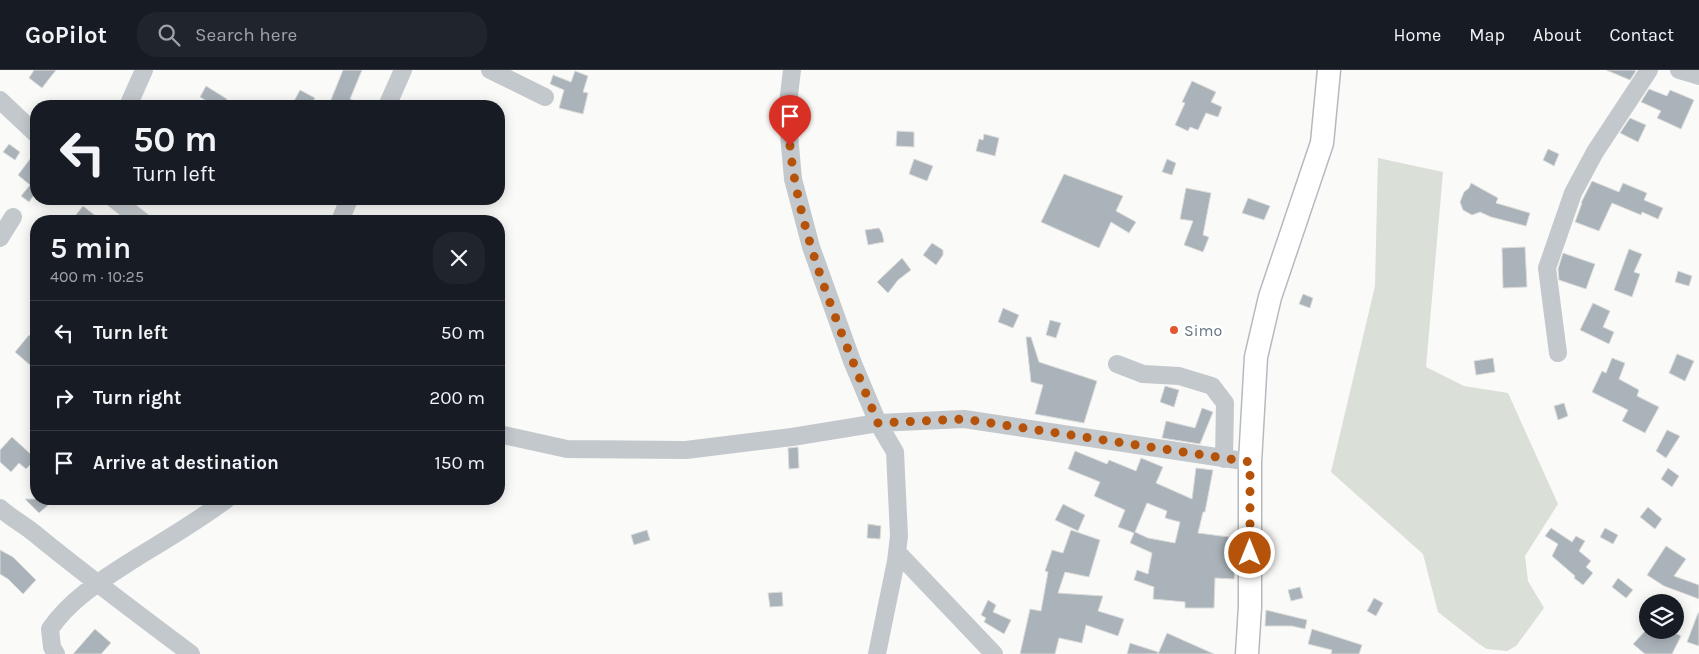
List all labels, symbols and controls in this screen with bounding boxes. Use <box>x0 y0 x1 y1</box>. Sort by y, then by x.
search box <box>137 12 487 57</box>
text: GoPilot <box>25 21 107 49</box>
icon: search <box>155 21 183 49</box>
text: Search here <box>195 24 297 46</box>
text: Home <box>1393 24 1441 46</box>
text: Map <box>1469 24 1505 46</box>
text: About <box>1533 24 1582 46</box>
text: Contact <box>1610 24 1674 46</box>
pin <box>769 95 811 146</box>
icon: arrive <box>776 102 804 130</box>
text: 50 m <box>133 119 218 160</box>
icon: left <box>50 120 115 185</box>
text: Turn left <box>133 161 216 187</box>
text: 5 min <box>50 230 131 266</box>
button: close <box>433 232 485 284</box>
text: 400 m · 10:25 <box>50 267 144 286</box>
icon: left <box>50 319 78 347</box>
place label: Simo <box>1184 321 1222 340</box>
text: Turn left <box>93 322 168 344</box>
text: 50 m <box>441 322 485 344</box>
marker: Simo <box>1168 324 1180 336</box>
icon: right <box>50 384 78 412</box>
text: Turn right <box>93 387 182 409</box>
text: 200 m <box>429 387 485 409</box>
icon: arrive <box>50 449 78 477</box>
text: Arrive at destination <box>93 452 279 474</box>
text: 150 m <box>434 452 485 474</box>
position arrow <box>1223 526 1275 578</box>
map controls <box>1639 594 1684 639</box>
button: layers <box>1639 594 1684 639</box>

